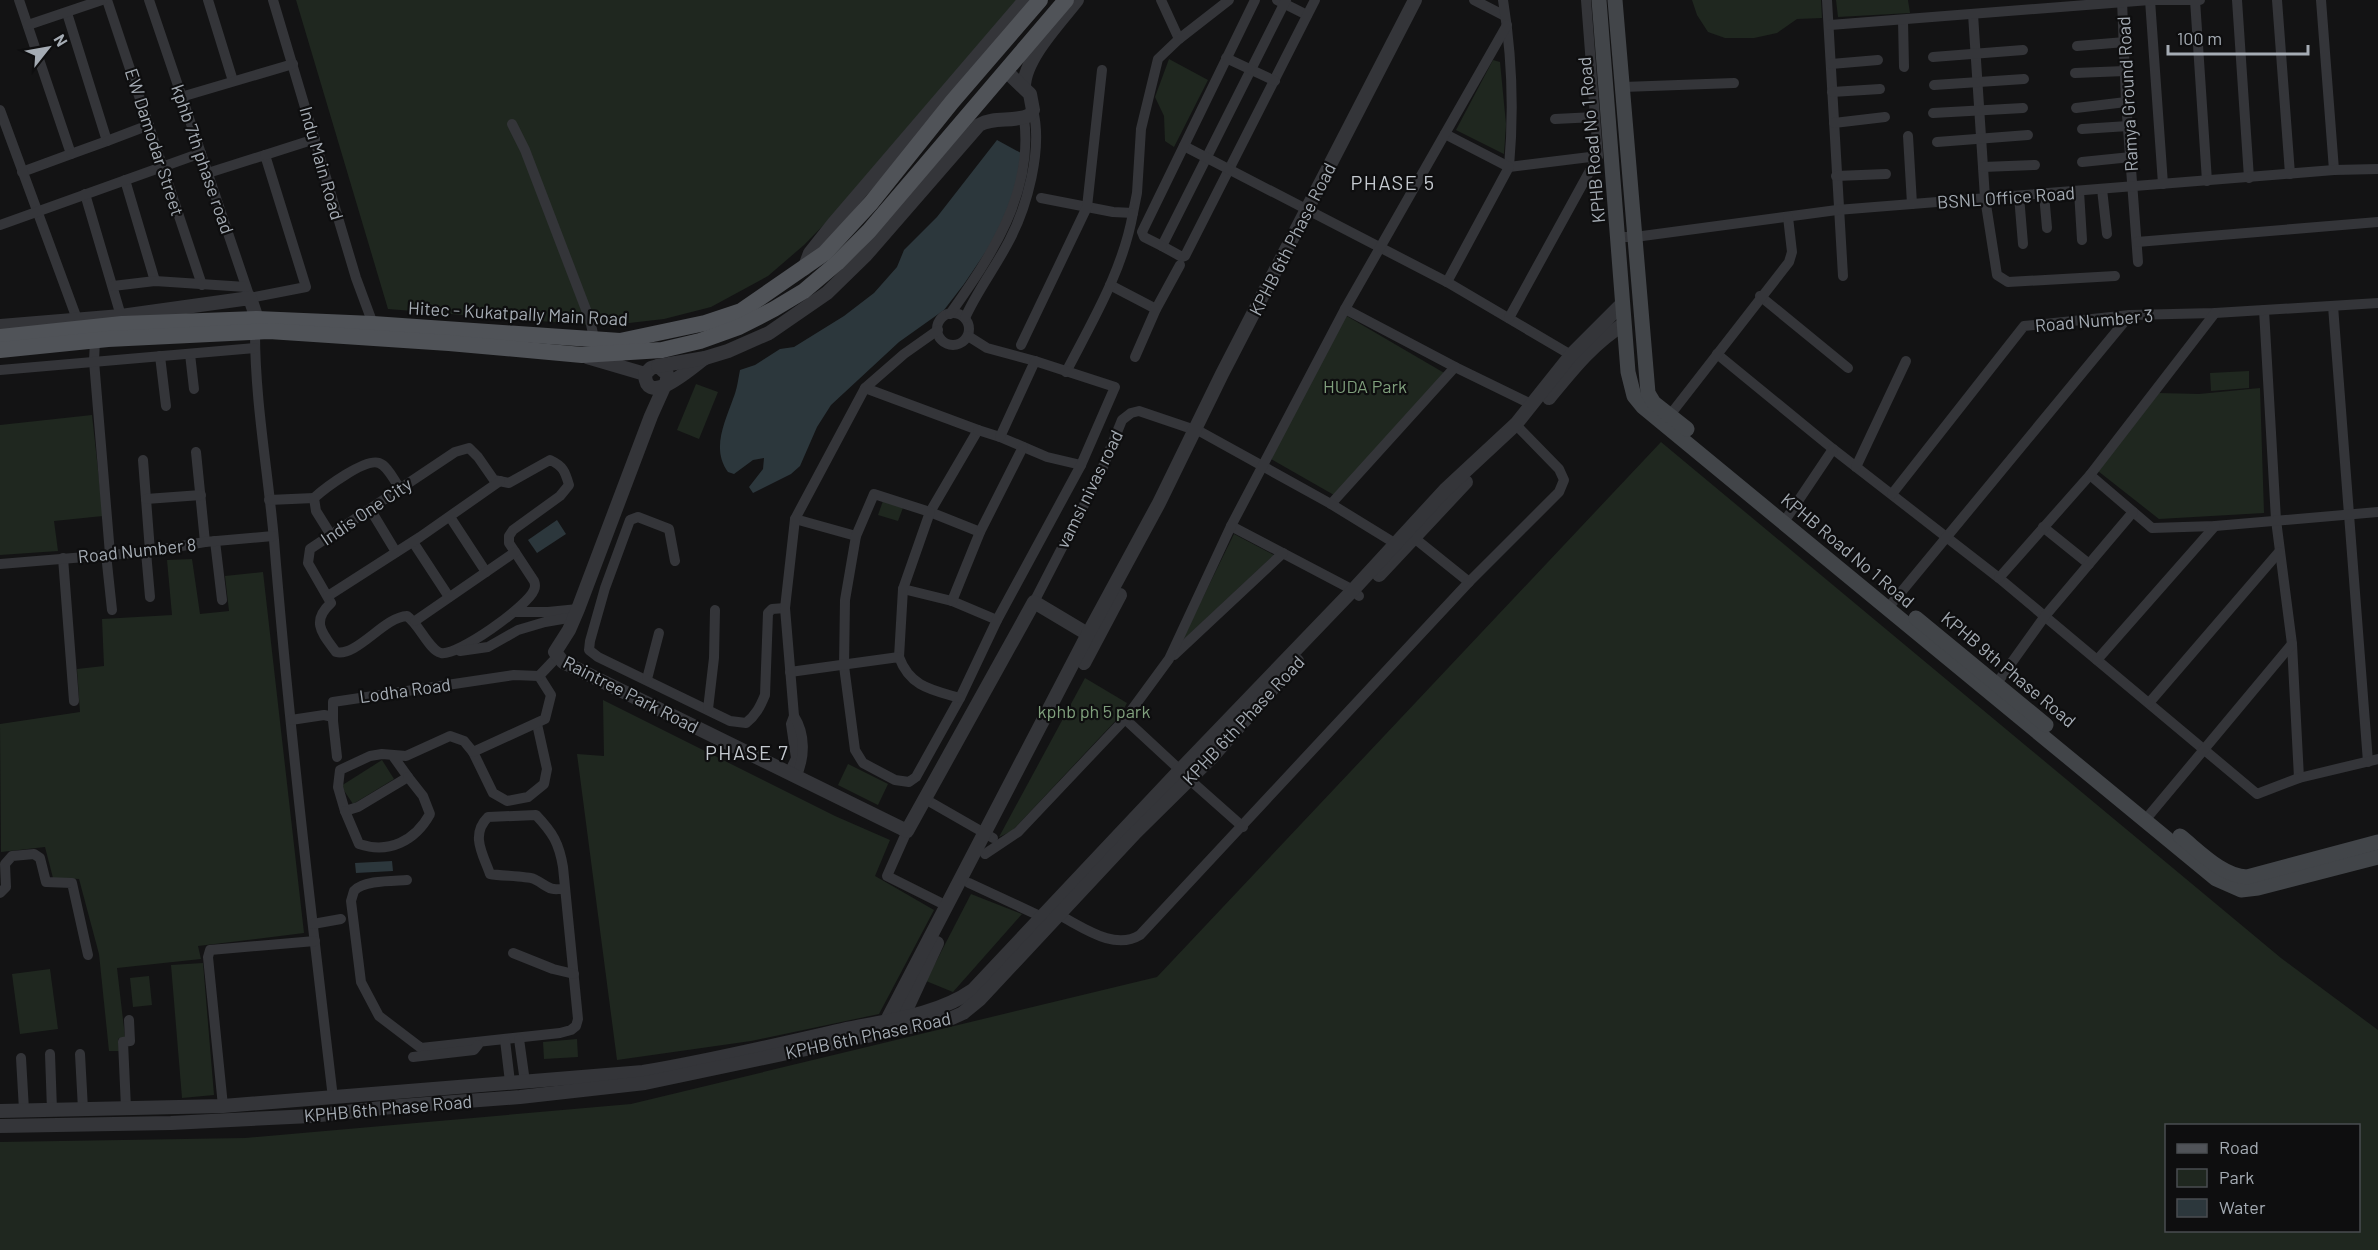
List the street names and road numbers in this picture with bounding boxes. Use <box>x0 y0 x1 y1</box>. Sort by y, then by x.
street label: Ramya Ground Road <box>2112 16 2142 172</box>
street label: KPHB Road No 1 Road <box>1573 56 1609 224</box>
street label: EW Damodar Street <box>121 66 189 218</box>
street label: kphb 7th phase road <box>167 81 239 237</box>
street label: Indu Main Road <box>295 104 349 222</box>
street label: KPHB 6th Phase Road <box>1244 159 1340 319</box>
street label: BSNL Office Road <box>1936 181 2076 213</box>
street label: Hitec - Kukatpally Main Road <box>408 296 628 330</box>
street label: Road Number 3 <box>2034 304 2154 336</box>
street label: vamsi nivas road <box>1051 426 1127 552</box>
street label: Indis One City <box>316 472 416 550</box>
street label: KPHB Road No 1 Road <box>1777 488 1919 612</box>
street label: Road Number 8 <box>77 533 197 567</box>
street label: KPHB 9th Phase Road <box>1937 606 2081 732</box>
street label: Raintree Park Road <box>560 650 702 738</box>
street label: KPHB 6th Phase Road <box>1177 651 1309 789</box>
street label: Lodha Road <box>358 673 452 707</box>
street label: KPHB 6th Phase Road <box>783 1007 953 1063</box>
street label: KPHB 6th Phase Road <box>303 1090 473 1126</box>

